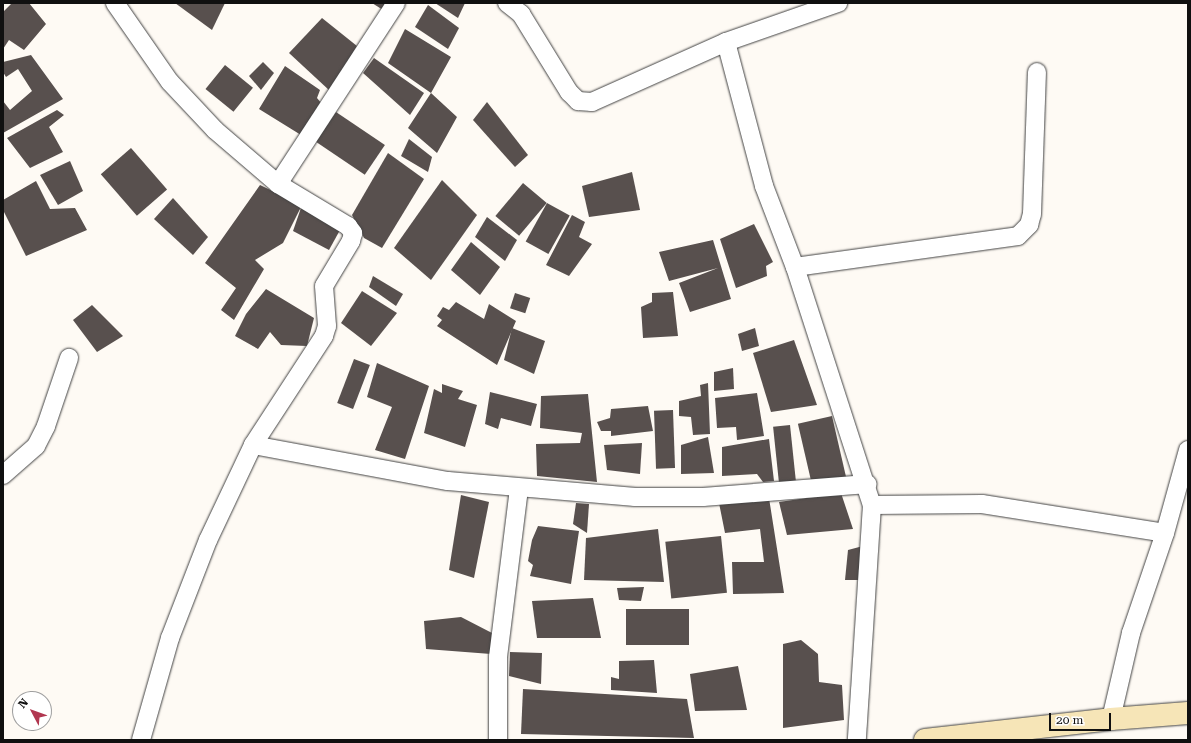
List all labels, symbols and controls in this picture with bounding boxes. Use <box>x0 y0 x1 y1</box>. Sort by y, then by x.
north arrow <box>12 691 52 731</box>
text: N <box>16 696 31 711</box>
scale bar <box>1051 705 1113 731</box>
text: 20 m <box>1056 713 1083 727</box>

